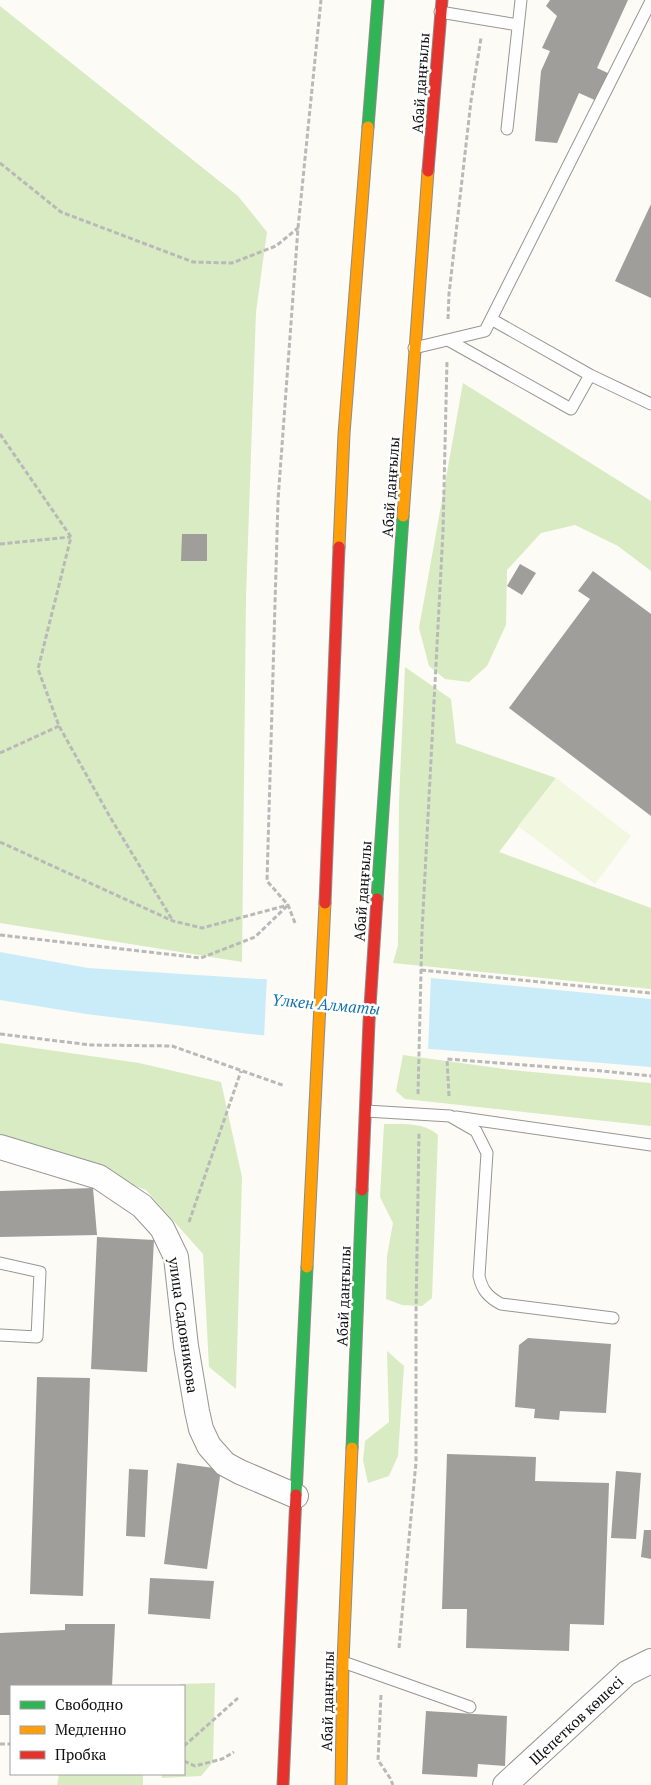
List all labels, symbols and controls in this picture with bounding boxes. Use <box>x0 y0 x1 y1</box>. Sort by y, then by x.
street label: Абай даңғылы <box>407 32 433 134</box>
street label: Абай даңғылы <box>377 436 403 538</box>
street label: Абай даңғылы <box>349 840 375 942</box>
water label: Үлкен Алматы <box>271 988 381 1020</box>
street label: Абай даңғылы <box>331 1245 355 1347</box>
street label: улица Садовникова <box>164 1255 204 1395</box>
street label: Абай даңғылы <box>316 1650 338 1752</box>
street label: Щепетков көшесі <box>525 1671 627 1769</box>
legend <box>10 1685 185 1775</box>
text: Свободно <box>55 1694 123 1714</box>
text: Медленно <box>55 1719 126 1739</box>
text: Пробка <box>55 1744 107 1764</box>

